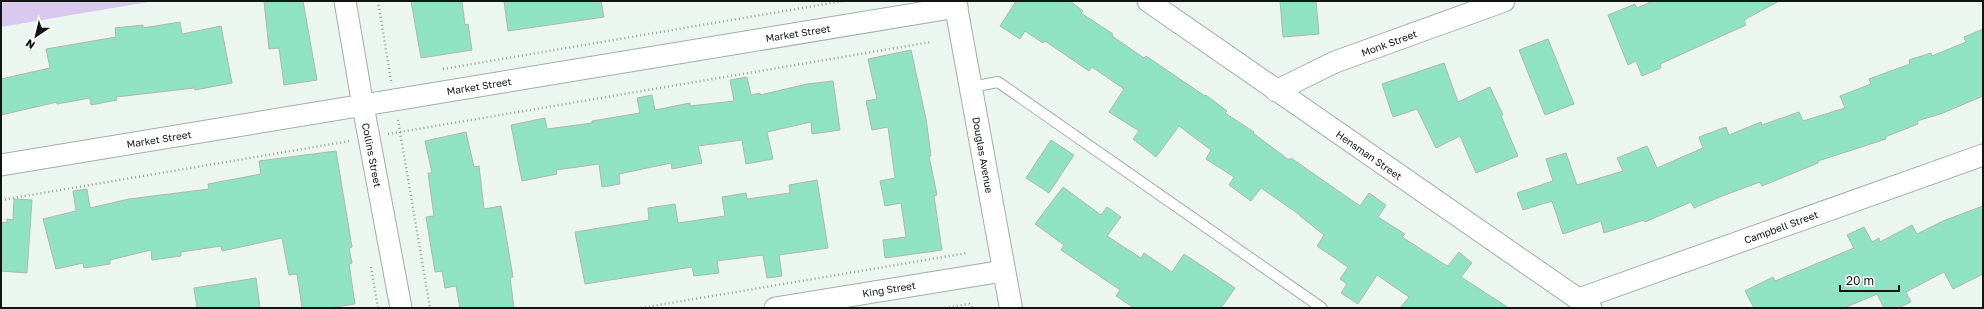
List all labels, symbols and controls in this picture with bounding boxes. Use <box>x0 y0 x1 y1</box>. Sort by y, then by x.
north arrow <box>16 16 56 56</box>
street label: Market Street <box>765 22 831 44</box>
street label: Monk Street <box>1359 27 1419 59</box>
text: N <box>23 37 37 52</box>
street label: Market Street <box>446 75 512 97</box>
street label: Douglas Avenue <box>970 116 996 194</box>
street label: Collins Street <box>360 122 384 188</box>
street label: Market Street <box>126 128 192 150</box>
street label: Hensman Street <box>1334 128 1404 182</box>
street label: Campbell Street <box>1742 208 1820 246</box>
scale bar <box>1840 267 1899 293</box>
text: 20 m <box>1846 273 1874 288</box>
street label: King Street <box>861 279 917 299</box>

